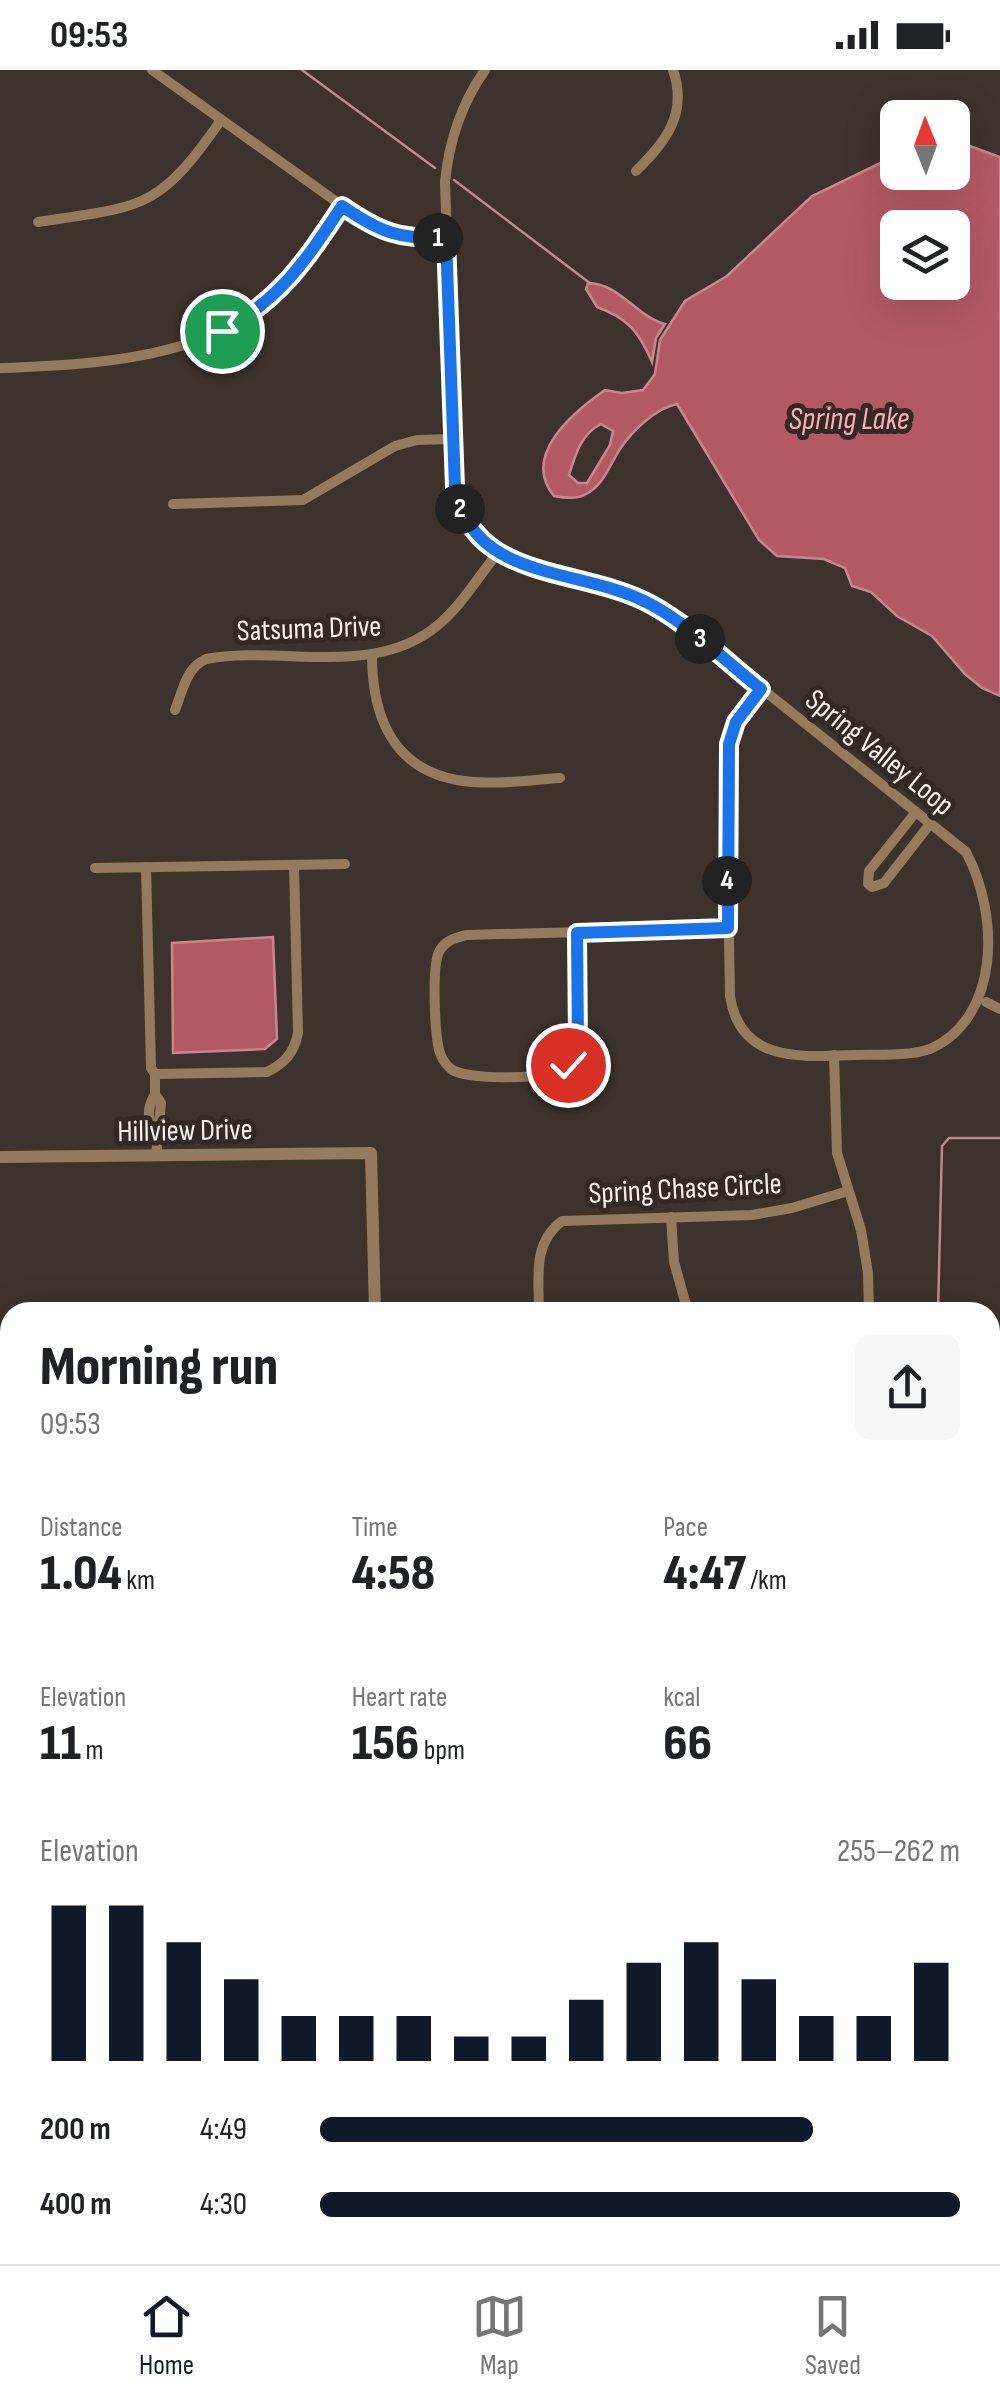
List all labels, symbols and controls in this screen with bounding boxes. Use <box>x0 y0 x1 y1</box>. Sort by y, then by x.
text: 09:53 <box>50 13 128 58</box>
north arrow <box>880 100 970 190</box>
map controls <box>880 100 970 300</box>
button: layers <box>880 210 970 300</box>
pin: 1 <box>413 213 463 263</box>
text: 1 <box>433 221 443 254</box>
pin <box>180 289 265 374</box>
icon: arrive <box>195 304 250 359</box>
water label: Spring Lake <box>789 400 909 439</box>
pin: 2 <box>435 484 485 534</box>
text: 2 <box>454 492 466 525</box>
street label: Satsuma Drive <box>236 608 382 650</box>
pin: 3 <box>675 614 725 664</box>
text: 3 <box>694 622 706 655</box>
street label: Spring Valley Loop <box>798 682 961 824</box>
pin: 4 <box>702 856 752 906</box>
text: 4 <box>720 864 734 897</box>
pin <box>526 1023 611 1108</box>
icon: check <box>541 1038 596 1093</box>
street label: Hillview Drive <box>117 1112 253 1150</box>
street label: Spring Chase Circle <box>588 1166 783 1212</box>
text: Morning run <box>40 1334 278 1401</box>
button: share <box>855 1335 960 1440</box>
text: 09:53 <box>40 1405 101 1444</box>
text: Distance <box>40 1511 123 1544</box>
text: Time <box>352 1511 397 1544</box>
text: Pace <box>663 1511 708 1544</box>
text: 1.04 <box>40 1544 122 1604</box>
text: 4:58 <box>352 1544 435 1604</box>
text: 4:47 <box>663 1544 746 1604</box>
text: km <box>122 1564 155 1597</box>
text: /km <box>746 1564 787 1597</box>
text: Elevation <box>40 1681 126 1714</box>
text: Heart rate <box>352 1681 447 1714</box>
text: kcal <box>663 1681 700 1714</box>
text: 11 <box>40 1714 81 1774</box>
text: 156 <box>352 1714 419 1774</box>
text: 66 <box>663 1714 712 1774</box>
text: m <box>81 1734 103 1767</box>
text: bpm <box>419 1734 465 1767</box>
text: Elevation <box>40 1832 139 1871</box>
text: 255–262 m <box>837 1832 960 1871</box>
text: 200 m <box>40 2110 111 2149</box>
text: 4:49 <box>200 2110 247 2149</box>
text: 400 m <box>40 2185 112 2224</box>
text: 4:30 <box>200 2185 247 2224</box>
tab: Home <box>139 2289 194 2382</box>
tab: Map <box>472 2289 527 2382</box>
tab: Saved <box>805 2289 861 2382</box>

